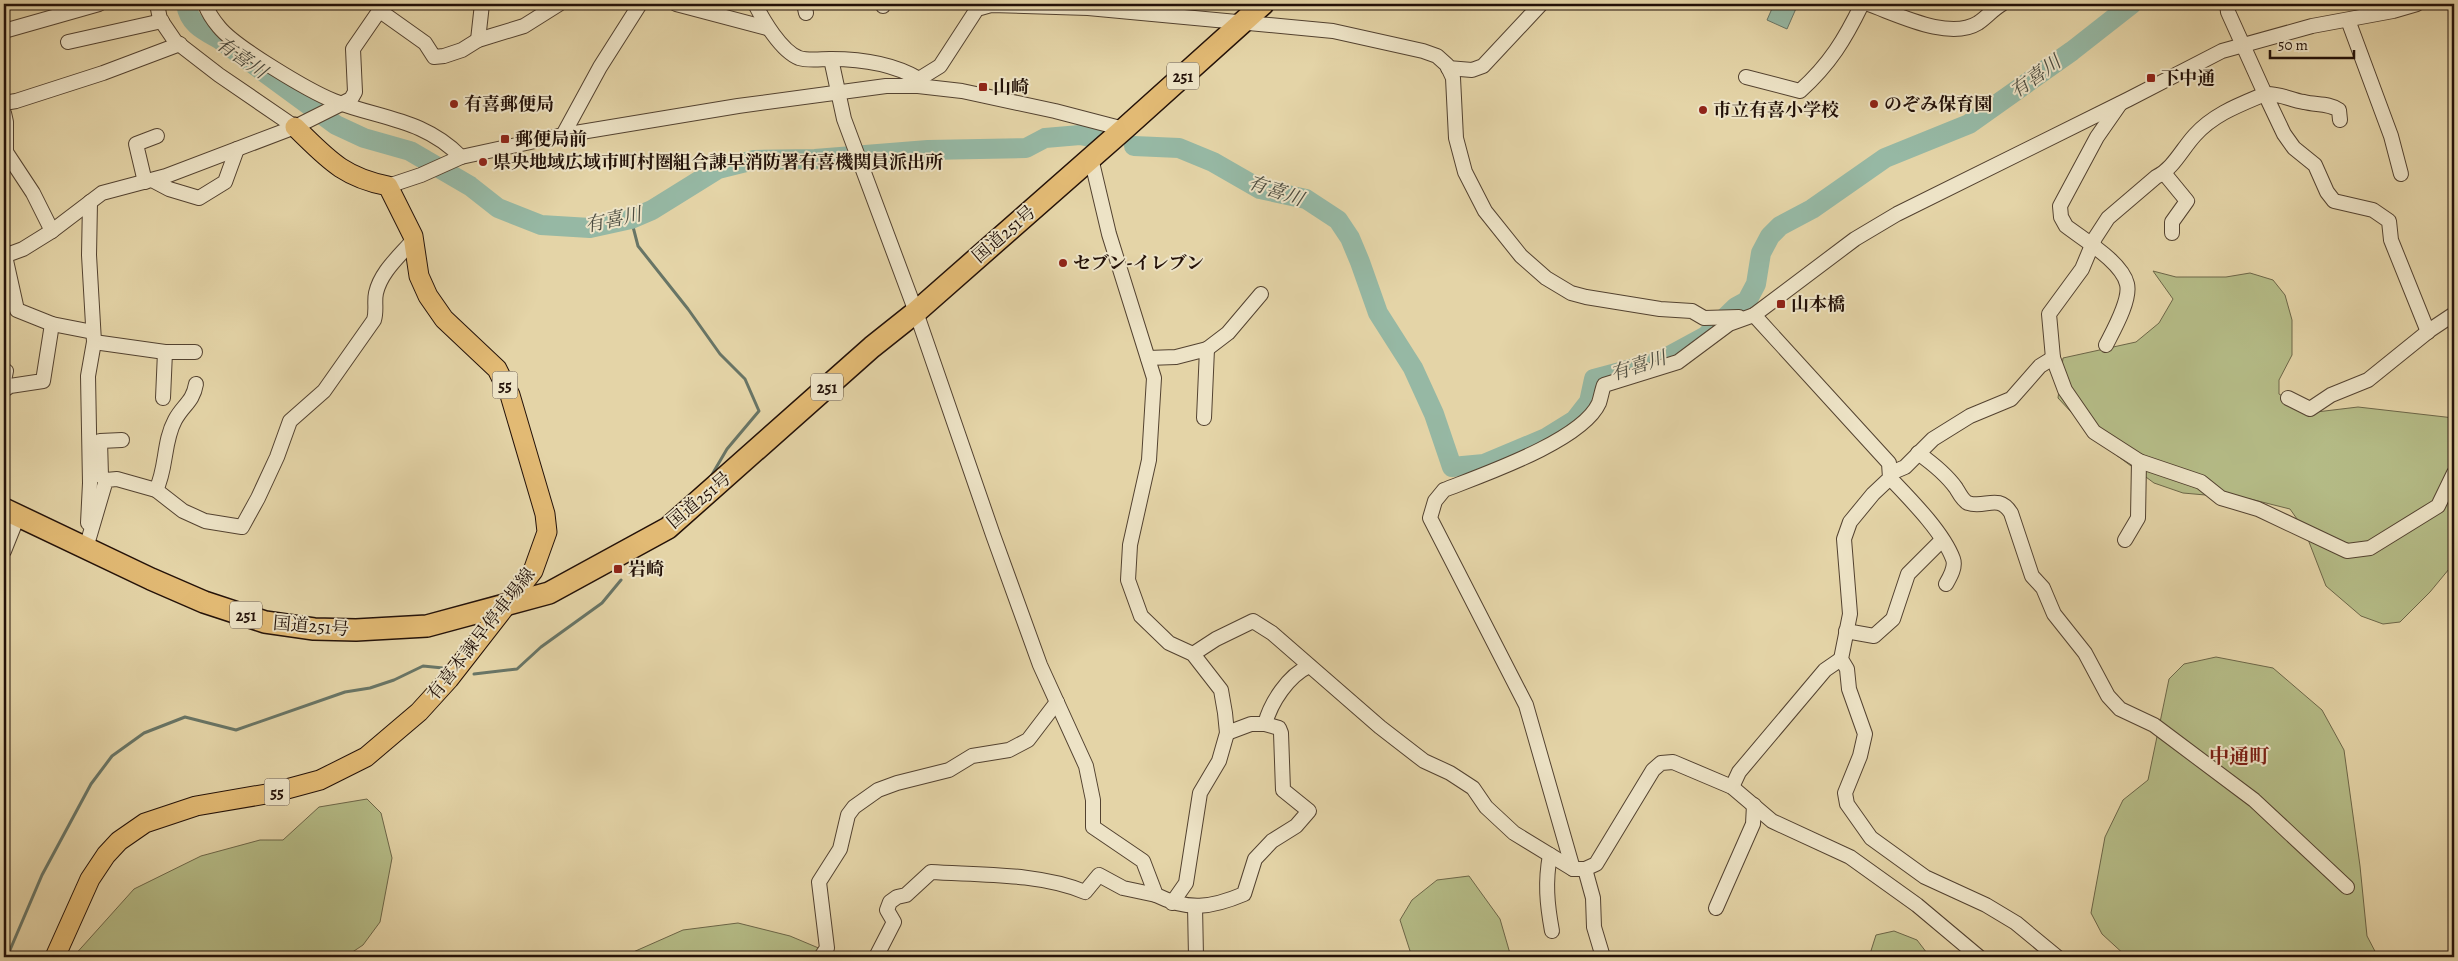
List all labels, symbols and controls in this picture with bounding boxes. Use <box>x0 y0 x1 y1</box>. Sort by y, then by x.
scale bar <box>2270 28 2354 60</box>
water label: 有喜川 <box>211 31 274 86</box>
text: 50 m <box>2278 35 2308 55</box>
water label: 有喜川 <box>2005 48 2068 104</box>
road number: 251 <box>1167 62 1199 90</box>
place label: 下中通 <box>2161 66 2215 90</box>
marker: 下中通 <box>2145 72 2157 84</box>
place label: 山崎 <box>993 75 1029 99</box>
marker: 山崎 <box>977 81 989 93</box>
place label: 有喜郵便局 <box>464 92 554 116</box>
place label: のぞみ保育園 <box>1884 92 1992 116</box>
marker: 有喜郵便局 <box>448 98 460 110</box>
place label: 市立有喜小学校 <box>1713 98 1839 122</box>
marker: のぞみ保育園 <box>1868 98 1880 110</box>
marker: 市立有喜小学校 <box>1697 104 1709 116</box>
place label: 郵便局前 <box>515 127 587 151</box>
marker: 郵便局前 <box>499 133 511 145</box>
place label: 県央地域広域市町村圏組合諌早消防署有喜機関員派出所 <box>493 150 943 174</box>
marker: 県央地域広域市町村圏組合諌早消防署有喜機関員派出所 <box>477 156 489 168</box>
water label: 有喜川 <box>1244 169 1309 213</box>
street label: 国道251号 <box>967 200 1041 268</box>
water label: 有喜川 <box>583 201 646 239</box>
place label: セブン-イレブン <box>1073 251 1204 275</box>
marker: セブン-イレブン <box>1057 257 1069 269</box>
place label: 山本橋 <box>1791 292 1845 316</box>
marker: 山本橋 <box>1775 298 1787 310</box>
water label: 有喜川 <box>1607 344 1671 387</box>
road number: 55 <box>492 372 518 398</box>
road number: 251 <box>811 374 843 401</box>
street label: 国道251号 <box>662 466 736 534</box>
place label: 岩崎 <box>628 557 664 581</box>
street label: 有喜本諫早停車場線 <box>422 563 540 705</box>
marker: 岩崎 <box>612 563 624 575</box>
road number: 251 <box>230 602 262 628</box>
street label: 国道251号 <box>272 611 350 641</box>
district label: 中通町 <box>2209 743 2270 770</box>
road number: 55 <box>264 779 290 806</box>

